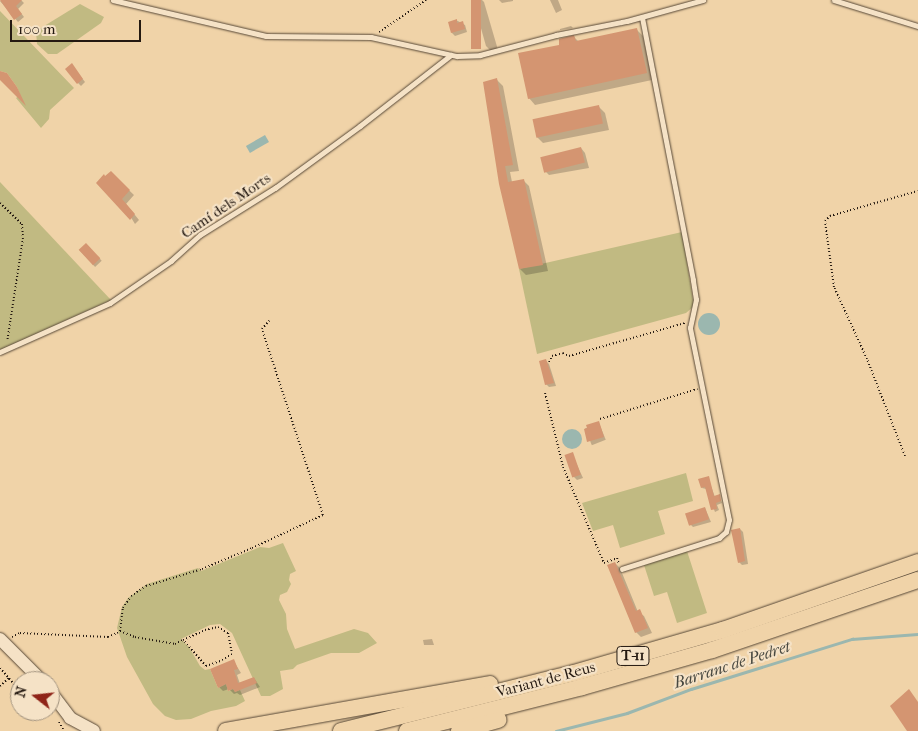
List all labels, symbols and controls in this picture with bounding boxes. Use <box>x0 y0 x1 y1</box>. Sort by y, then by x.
scale bar <box>12 10 144 42</box>
text: 100 m <box>18 20 56 38</box>
street label: Camí dels Morts <box>178 169 274 243</box>
water label: Barranc de Pedret <box>671 637 793 693</box>
road number: T-11 <box>616 644 650 668</box>
street label: Variant de Reus <box>495 658 597 702</box>
north arrow <box>10 671 60 721</box>
text: N <box>11 685 31 699</box>

